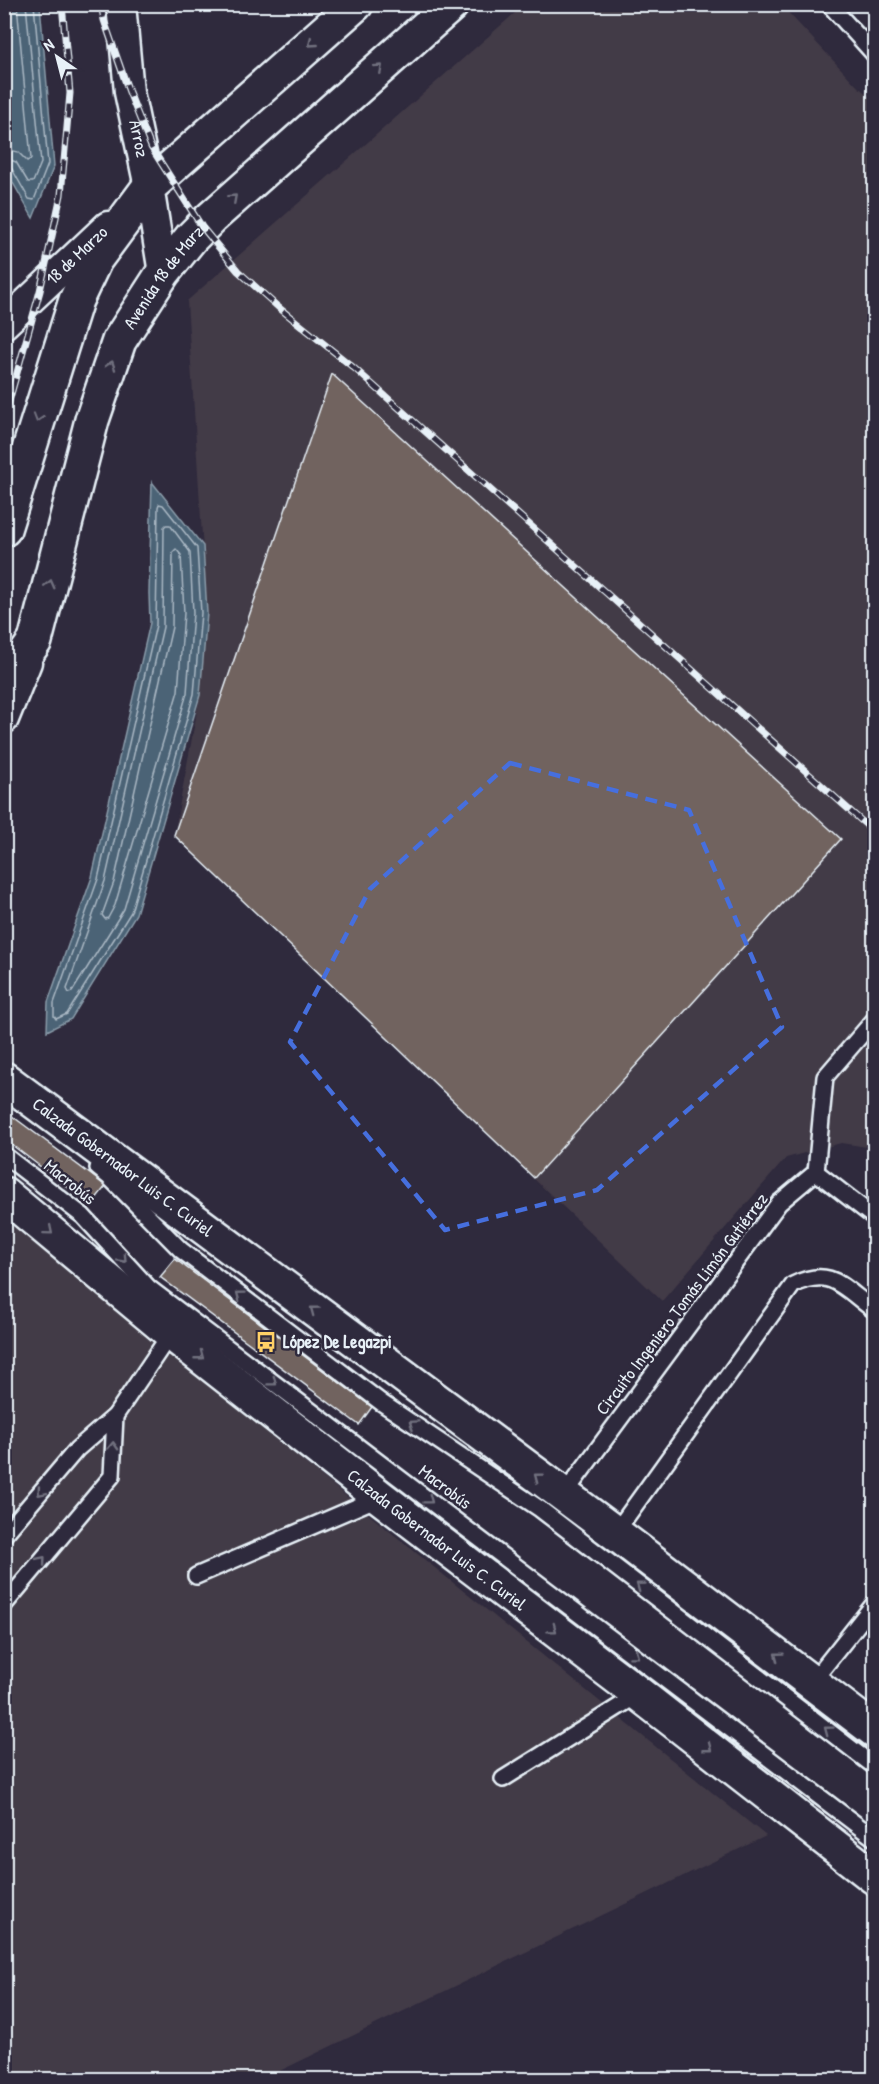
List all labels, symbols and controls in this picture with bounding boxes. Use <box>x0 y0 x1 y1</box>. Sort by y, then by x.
north arrow <box>27 27 87 87</box>
text: N <box>39 33 59 56</box>
one-way arrow <box>309 36 319 47</box>
one-way arrow <box>373 64 383 75</box>
street label: Arroz <box>123 118 155 160</box>
one-way arrow <box>227 194 237 205</box>
street label: Avenida 18 de Marzo <box>117 214 214 334</box>
street label: 18 de Marzo <box>40 220 113 290</box>
one-way arrow <box>104 360 116 371</box>
one-way arrow <box>33 412 45 423</box>
one-way arrow <box>42 579 55 589</box>
street label: Calzada Gobernador Luis C. Curiel <box>27 1091 219 1243</box>
street label: Macrobús <box>39 1153 102 1210</box>
street label: Circuito Ingeniero Tomás Limón Gutiérrez <box>590 1187 774 1420</box>
one-way arrow <box>42 1224 53 1235</box>
one-way arrow <box>115 1252 126 1263</box>
one-way arrow <box>235 1291 246 1302</box>
one-way arrow <box>309 1306 320 1317</box>
place label: López De Legazpi <box>283 1329 392 1355</box>
bus stop icon: López De Legazpi <box>254 1330 278 1354</box>
one-way arrow <box>193 1348 204 1359</box>
one-way arrow <box>267 1375 278 1386</box>
one-way arrow <box>409 1420 420 1431</box>
one-way arrow <box>107 1441 120 1450</box>
street label: Macrobús <box>414 1458 477 1515</box>
street label: Calzada Gobernador Luis C. Curiel <box>342 1463 532 1616</box>
one-way arrow <box>533 1473 544 1484</box>
one-way arrow <box>37 1485 48 1496</box>
one-way arrow <box>423 1492 434 1503</box>
one-way arrow <box>35 1556 46 1567</box>
one-way arrow <box>636 1582 647 1593</box>
one-way arrow <box>547 1622 558 1633</box>
one-way arrow <box>628 1648 639 1659</box>
one-way arrow <box>774 1652 785 1663</box>
one-way arrow <box>824 1726 835 1737</box>
one-way arrow <box>701 1740 712 1751</box>

